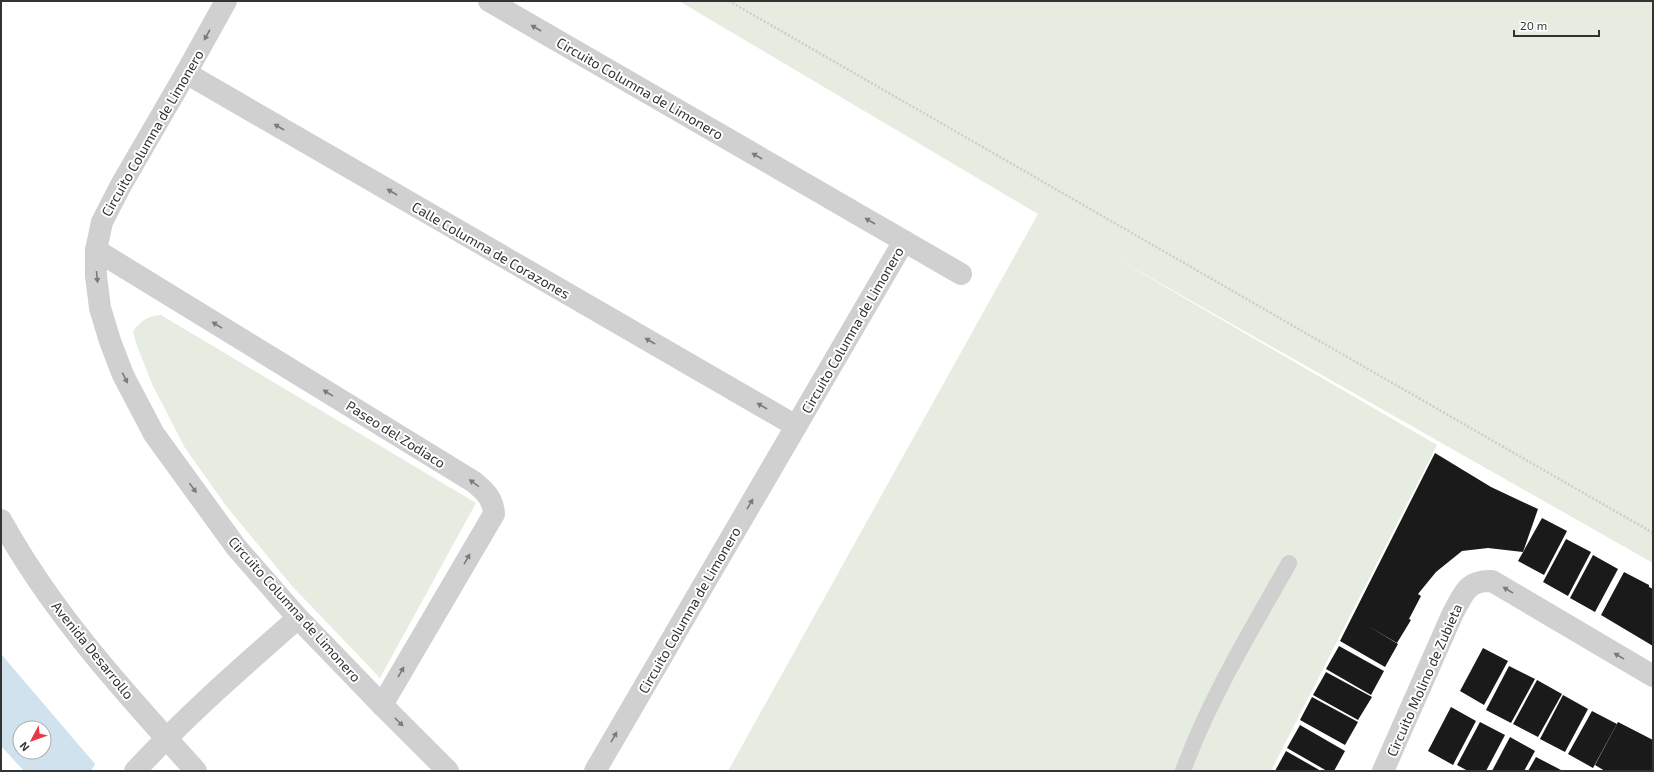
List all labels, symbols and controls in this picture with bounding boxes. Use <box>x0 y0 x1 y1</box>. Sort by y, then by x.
scale bar <box>1514 12 1599 38</box>
text: 20 m <box>1520 18 1547 32</box>
one-way arrow <box>530 25 542 32</box>
one-way arrow <box>204 29 211 41</box>
street label: Circuito Columna de Limonero <box>554 33 726 143</box>
street label: Circuito Columna de Limonero <box>97 47 207 219</box>
one-way arrow <box>273 124 285 131</box>
one-way arrow <box>751 153 763 160</box>
one-way arrow <box>386 189 398 196</box>
street label: Calle Columna de Corazones <box>409 198 573 302</box>
one-way arrow <box>864 218 876 225</box>
street label: Circuito Columna de Limonero <box>797 244 907 416</box>
one-way arrow <box>93 271 100 283</box>
one-way arrow <box>211 321 223 328</box>
one-way arrow <box>644 338 656 345</box>
one-way arrow <box>122 372 128 383</box>
one-way arrow <box>322 389 334 396</box>
street label: Paseo del Zodiaco <box>343 397 449 471</box>
one-way arrow <box>756 403 768 410</box>
one-way arrow <box>469 479 480 487</box>
one-way arrow <box>189 482 198 493</box>
one-way arrow <box>747 498 754 510</box>
street label: Circuito Columna de Limonero <box>634 524 744 696</box>
street label: Circuito Columna de Limonero <box>225 533 365 685</box>
one-way arrow <box>464 554 471 565</box>
one-way arrow <box>1502 586 1514 593</box>
street label: Avenida Desarrollo <box>48 598 138 702</box>
street label: Circuito Molino de Zubieta <box>1383 601 1465 759</box>
one-way arrow <box>1613 653 1625 660</box>
one-way arrow <box>398 666 405 677</box>
one-way arrow <box>394 717 404 727</box>
north arrow <box>12 720 52 760</box>
one-way arrow <box>611 731 618 743</box>
text: N <box>17 740 32 754</box>

